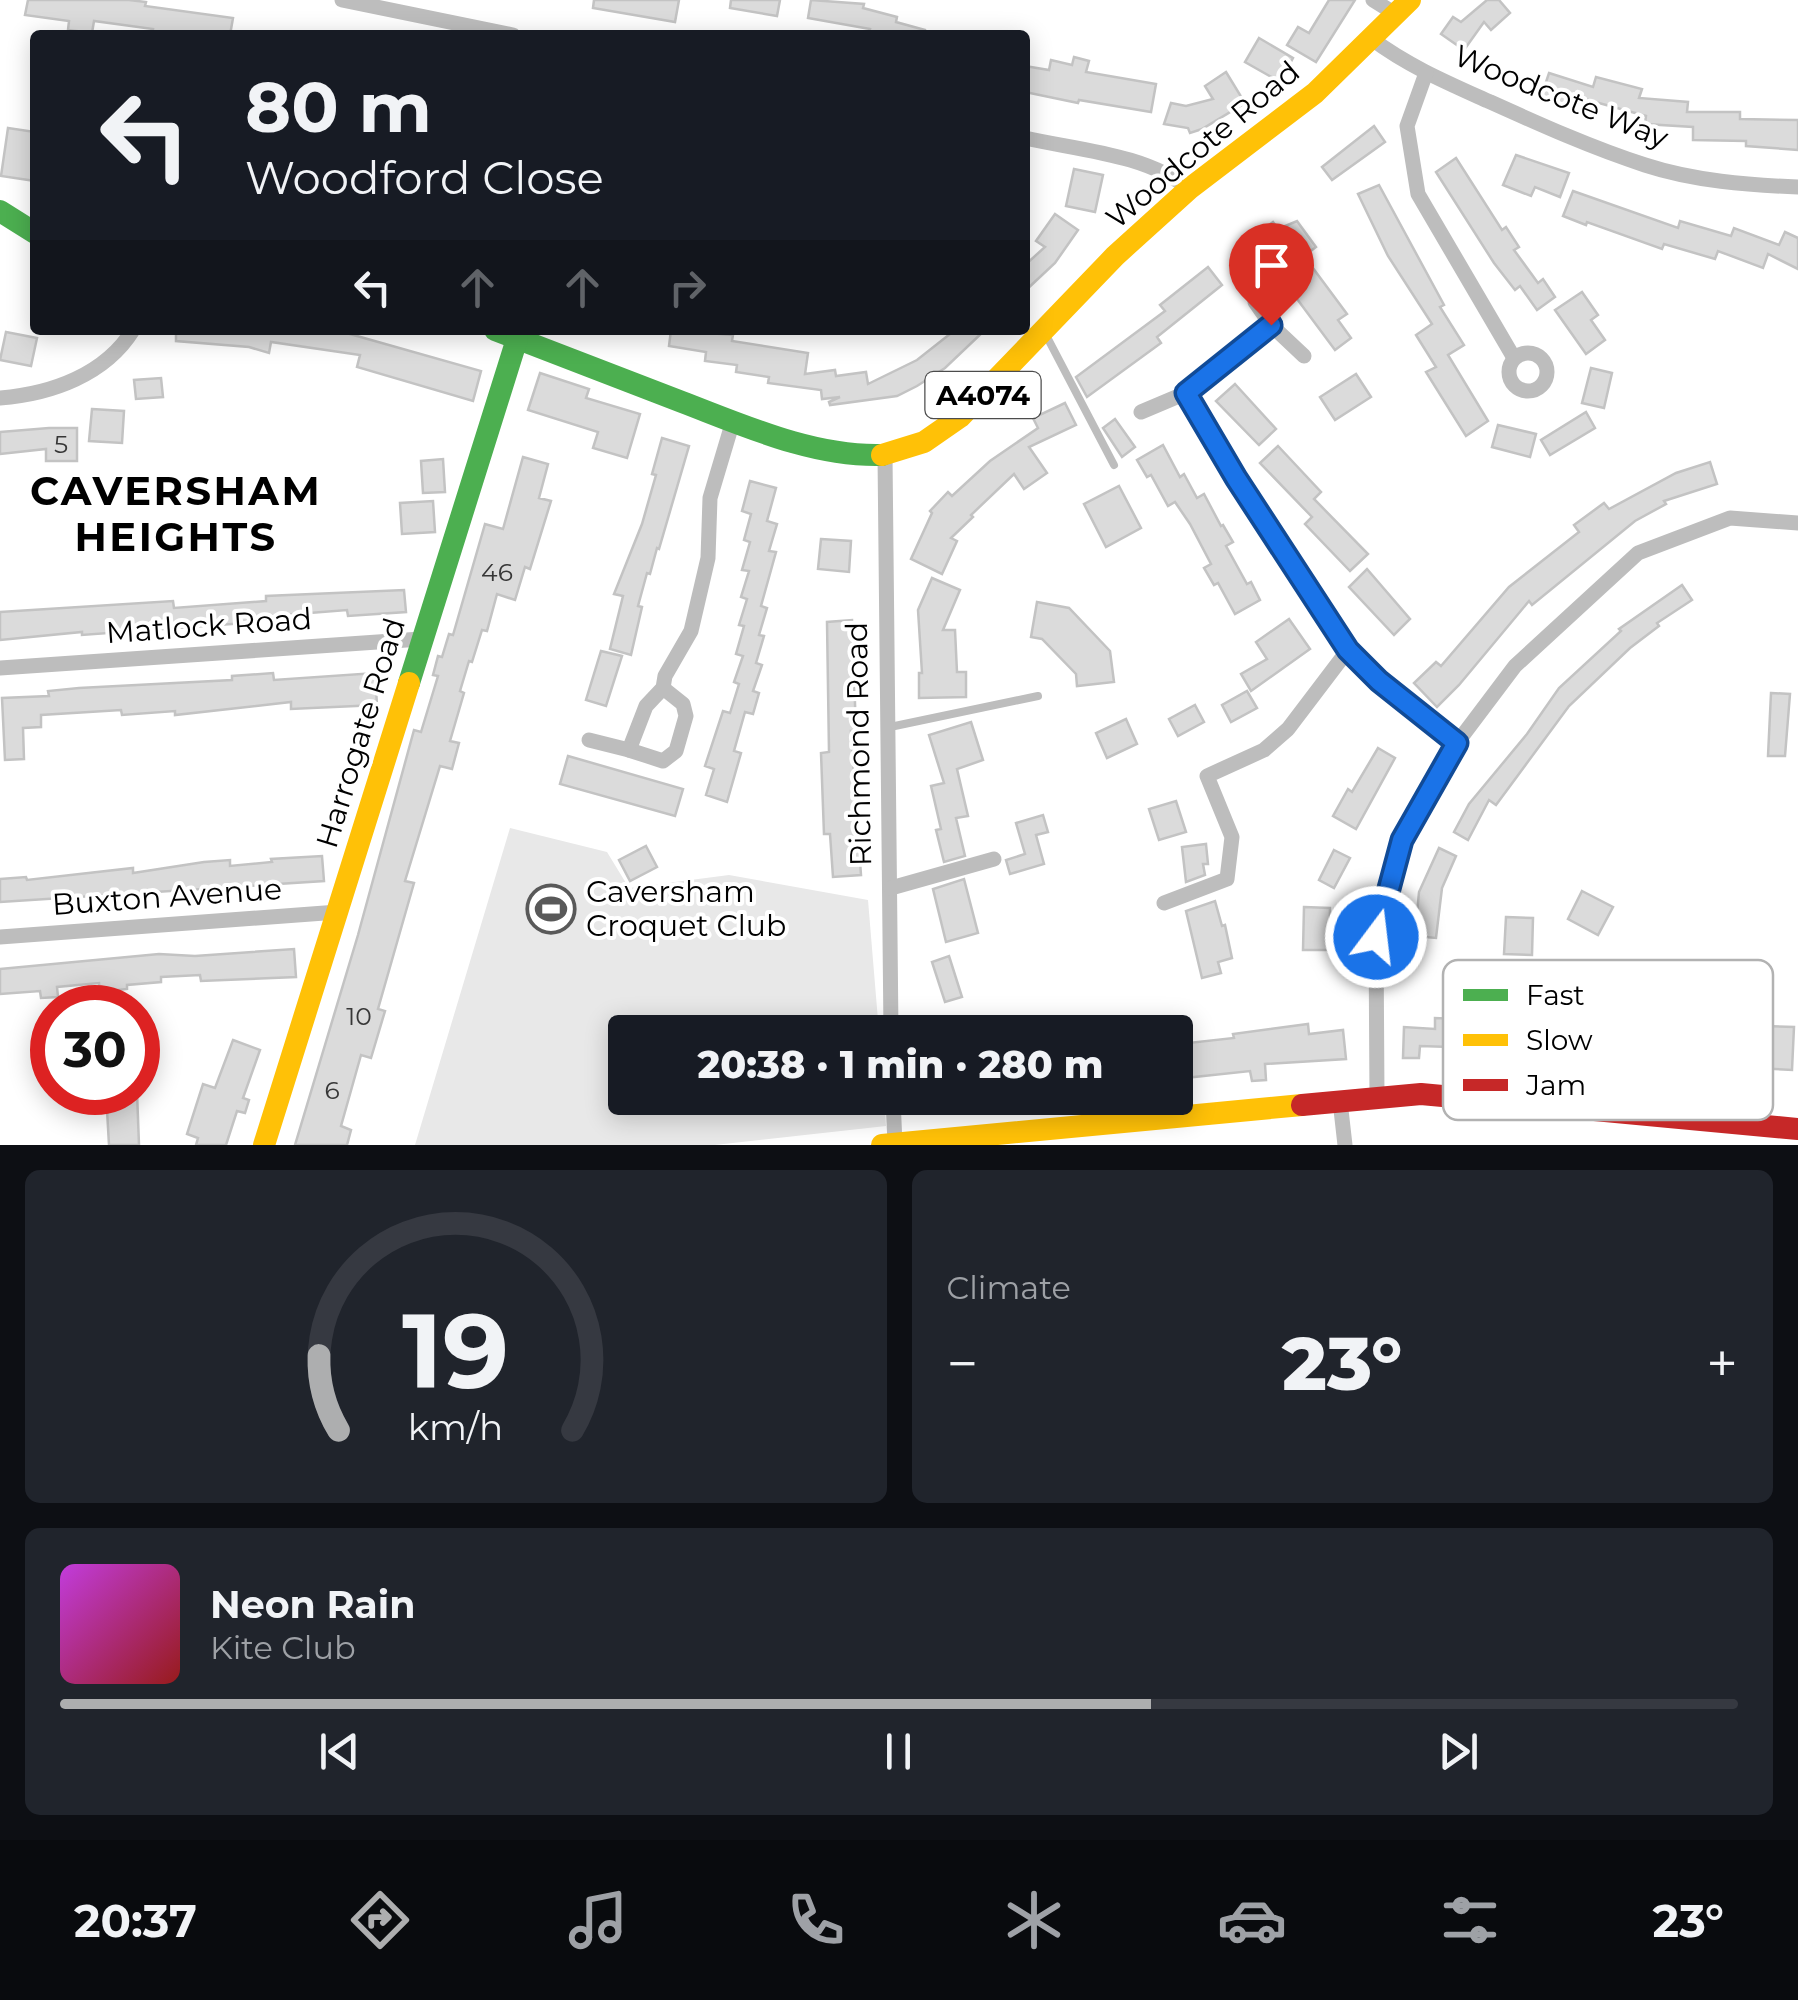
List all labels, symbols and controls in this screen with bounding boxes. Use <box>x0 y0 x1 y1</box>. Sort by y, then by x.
street label: Woodcote Way <box>1449 37 1674 157</box>
street label: Woodcote Road <box>1098 53 1307 236</box>
text: 80 m <box>245 64 432 150</box>
icon: left <box>80 70 210 200</box>
text: Woodford Close <box>245 150 604 205</box>
pin <box>1229 223 1314 326</box>
icon: arrive <box>1244 238 1299 293</box>
icon: left <box>345 260 400 315</box>
icon: ahead <box>450 260 505 315</box>
icon: ahead <box>555 260 610 315</box>
icon: right <box>660 260 715 315</box>
road number: A4074 <box>926 372 1040 418</box>
house number: 5 <box>54 429 68 459</box>
district label: CAVERSHAM HEIGHTS <box>30 466 322 561</box>
house number: 46 <box>481 557 513 587</box>
street label: Matlock Road <box>105 600 313 651</box>
street label: Harrogate Road <box>308 613 413 852</box>
street label: Richmond Road <box>838 622 879 866</box>
street label: Buxton Avenue <box>51 870 283 923</box>
place label: Caversham Croquet Club <box>586 873 786 944</box>
sports icon: Caversham Croquet Club <box>525 883 577 935</box>
position arrow <box>1324 885 1428 989</box>
legend <box>1443 960 1773 1120</box>
text: Fast <box>1526 978 1585 1012</box>
speed limit sign: 30 <box>30 985 160 1115</box>
house number: 10 <box>346 1001 372 1031</box>
text: Slow <box>1526 1023 1593 1057</box>
text: 20:38 · 1 min · 280 m <box>697 1041 1104 1088</box>
text: Jam <box>1525 1068 1586 1102</box>
house number: 6 <box>324 1075 340 1105</box>
text: Climate <box>947 1268 1071 1307</box>
text: 19 <box>402 1287 509 1414</box>
text: 23° <box>1282 1317 1402 1409</box>
text: − <box>947 1330 978 1397</box>
text: + <box>1706 1330 1738 1397</box>
text: km/h <box>408 1405 503 1449</box>
text: Neon Rain <box>210 1581 415 1628</box>
text: Kite Club <box>210 1628 356 1667</box>
icon: previous <box>312 1724 367 1779</box>
icon: pause <box>871 1724 926 1779</box>
icon: next <box>1431 1724 1486 1779</box>
icon: directions <box>345 1885 415 1955</box>
icon: music <box>563 1885 633 1955</box>
icon: phone <box>781 1885 851 1955</box>
icon: climate <box>999 1885 1069 1955</box>
icon: car <box>1217 1885 1287 1955</box>
icon: filters <box>1435 1885 1505 1955</box>
text: 20:37 <box>74 1893 197 1948</box>
text: 23° <box>1653 1893 1724 1948</box>

